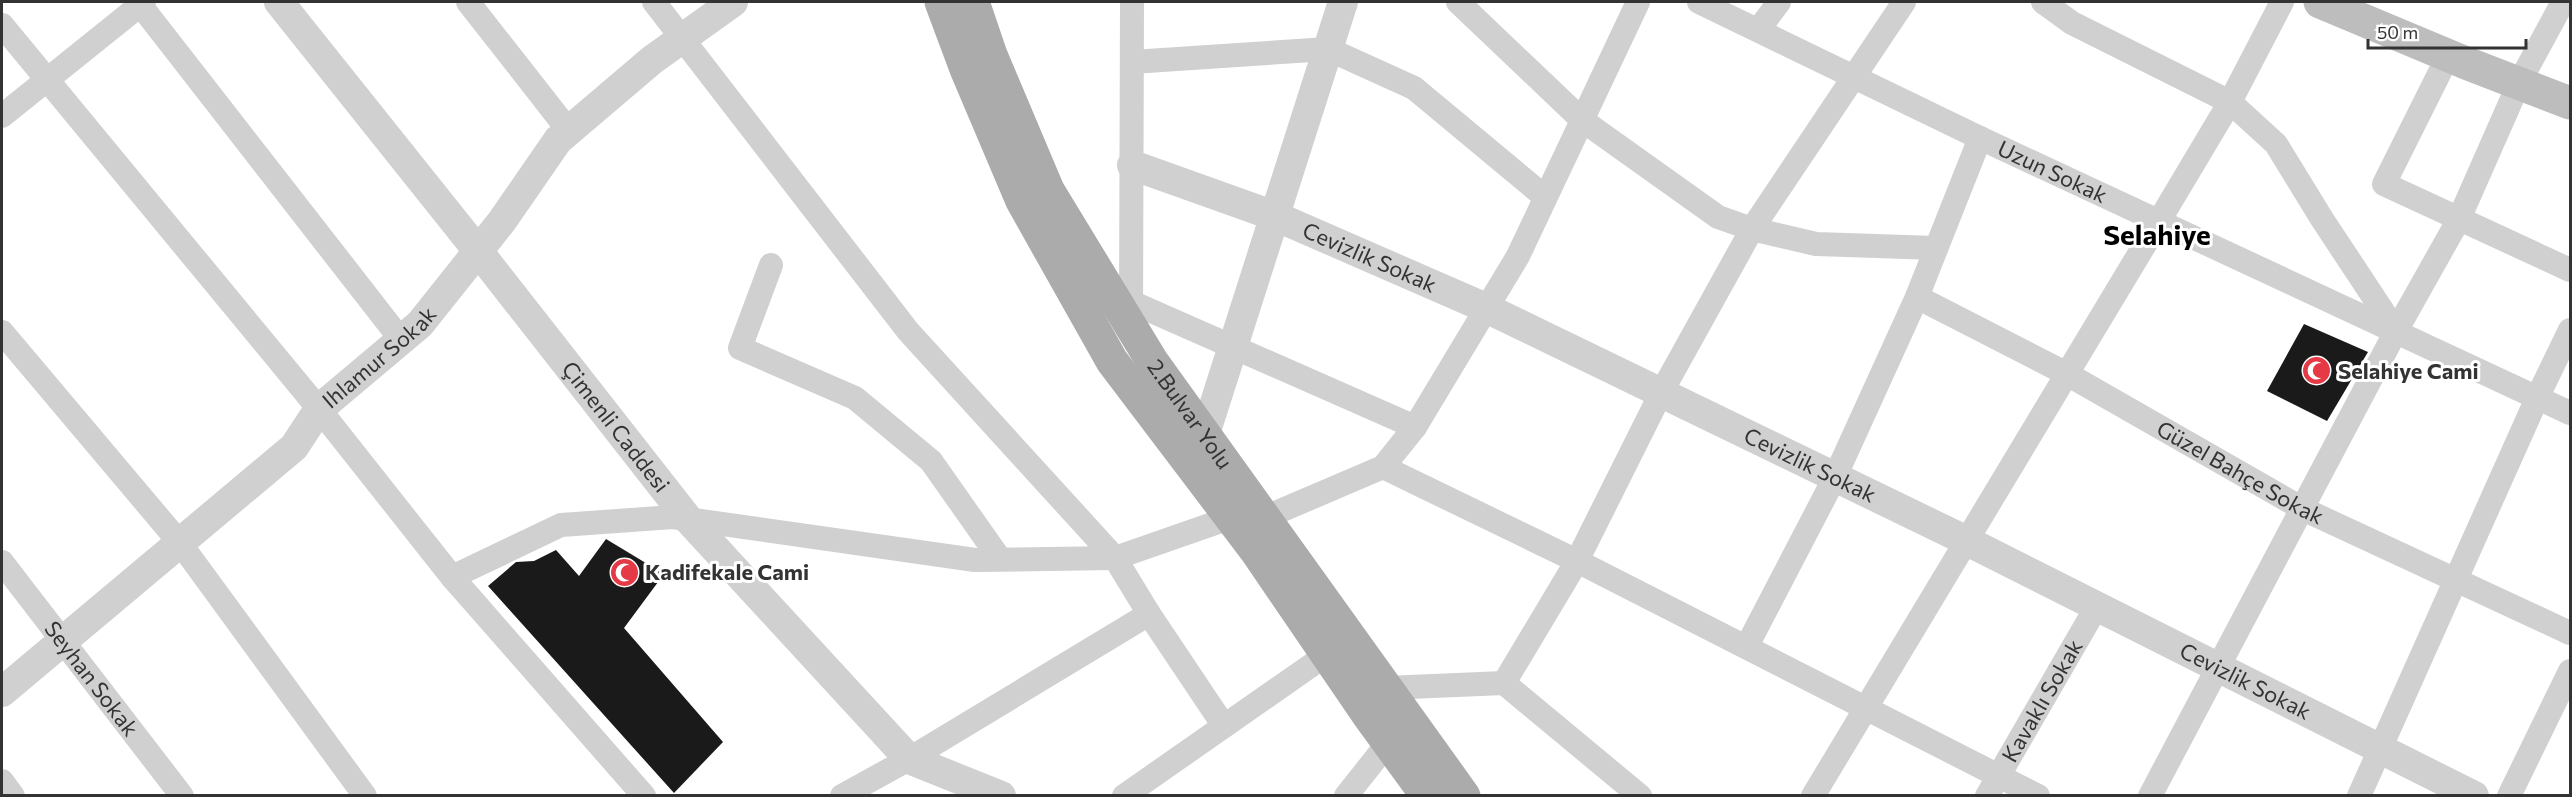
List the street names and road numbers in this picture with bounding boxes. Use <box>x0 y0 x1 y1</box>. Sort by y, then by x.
street label: Uzun Sokak <box>1994 134 2112 208</box>
street label: Cevizlik Sokak <box>1299 216 1441 298</box>
street label: Ihlamur Sokak <box>316 301 442 414</box>
street label: 2.Bulvar Yolu <box>1142 354 1239 474</box>
street label: Çimenli Caddesi <box>556 356 676 497</box>
street label: Güzel Bahçe Sokak <box>2152 414 2328 530</box>
street label: Cevizlik Sokak <box>1740 421 1881 508</box>
street label: Seyhan Sokak <box>39 615 145 741</box>
street label: Kavaklı Sokak <box>1996 634 2088 767</box>
street label: Cevizlik Sokak <box>2176 636 2316 725</box>

